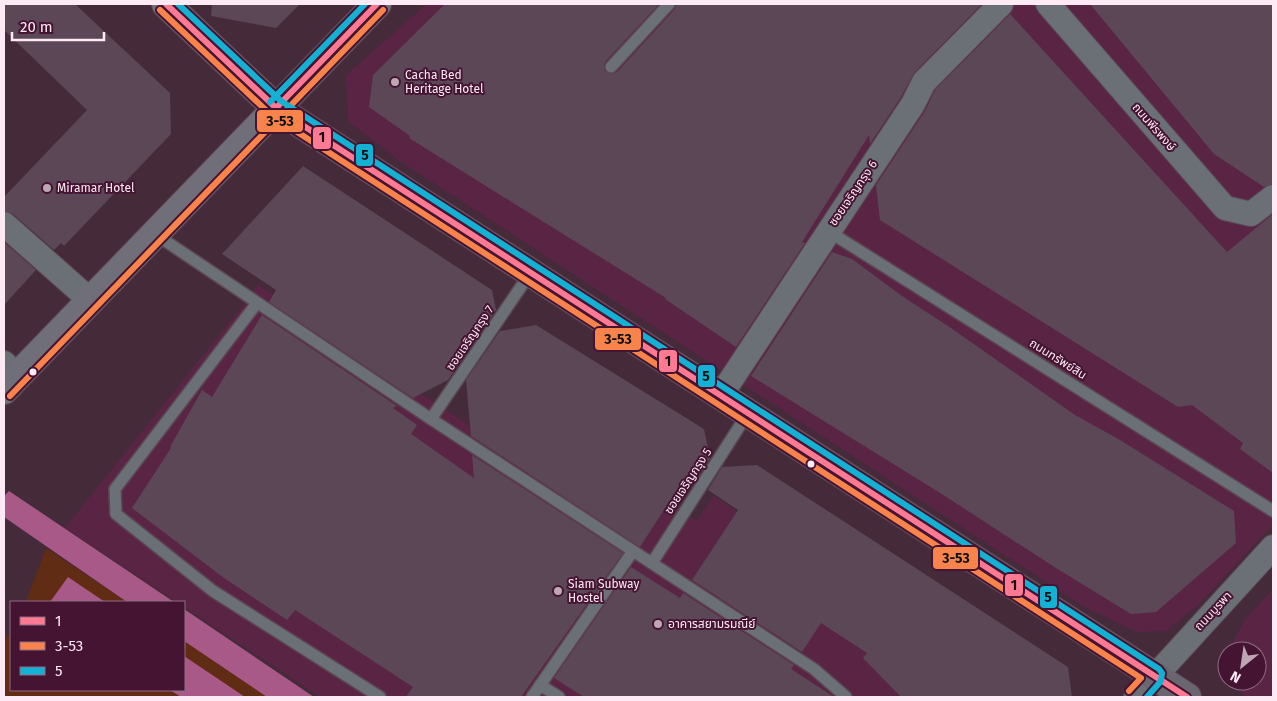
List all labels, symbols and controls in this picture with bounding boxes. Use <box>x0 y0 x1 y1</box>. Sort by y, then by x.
scale bar <box>12 10 105 42</box>
text: 20 m <box>20 18 53 36</box>
place label: Cacha Bed Heritage Hotel <box>405 68 484 96</box>
marker: Cacha Bed Heritage Hotel <box>389 76 401 88</box>
street label: ถนนพีรพงษ์ <box>1129 100 1179 154</box>
line badge: 3-53 <box>256 109 304 133</box>
text: 3-53 <box>265 113 294 130</box>
line badge: 1 <box>312 126 332 150</box>
text: 1 <box>319 129 325 146</box>
line badge: 5 <box>355 143 374 167</box>
text: 5 <box>361 147 369 164</box>
street label: ซอยเจริญกรุง 6 <box>826 158 880 228</box>
place label: Miramar Hotel <box>57 181 135 195</box>
marker: Miramar Hotel <box>41 182 53 194</box>
street label: ซอยเจริญกรุง 7 <box>443 303 497 373</box>
line badge: 3-53 <box>594 327 642 351</box>
text: 3-53 <box>603 331 632 348</box>
street label: ถนนทรัพย์สิน <box>1027 336 1089 382</box>
line badge: 1 <box>658 349 678 373</box>
text: 1 <box>665 353 671 370</box>
line badge: 5 <box>697 364 716 388</box>
unlabelled marker <box>28 367 38 377</box>
text: 5 <box>702 368 710 385</box>
street label: ซอยเจริญกรุง 5 <box>662 445 714 517</box>
unlabelled marker <box>806 459 816 469</box>
line badge: 3-53 <box>932 546 979 570</box>
text: 3-53 <box>941 550 970 567</box>
line badge: 1 <box>1004 573 1024 597</box>
place label: Siam Subway Hostel <box>568 577 639 605</box>
text: 1 <box>1011 577 1017 594</box>
marker: Siam Subway Hostel <box>552 585 564 597</box>
line badge: 5 <box>1039 585 1058 609</box>
text: 5 <box>1044 589 1052 606</box>
street label: ถนนบูรพา <box>1191 589 1235 633</box>
legend <box>10 601 185 691</box>
text: 1 <box>55 612 62 630</box>
place label: อาคารสยามรมณีย์ <box>668 617 755 631</box>
marker: อาคารสยามรมณีย์ <box>652 618 664 630</box>
text: 3-53 <box>55 637 83 655</box>
north arrow <box>1217 641 1267 691</box>
text: 5 <box>55 662 63 680</box>
text: N <box>1227 667 1244 687</box>

